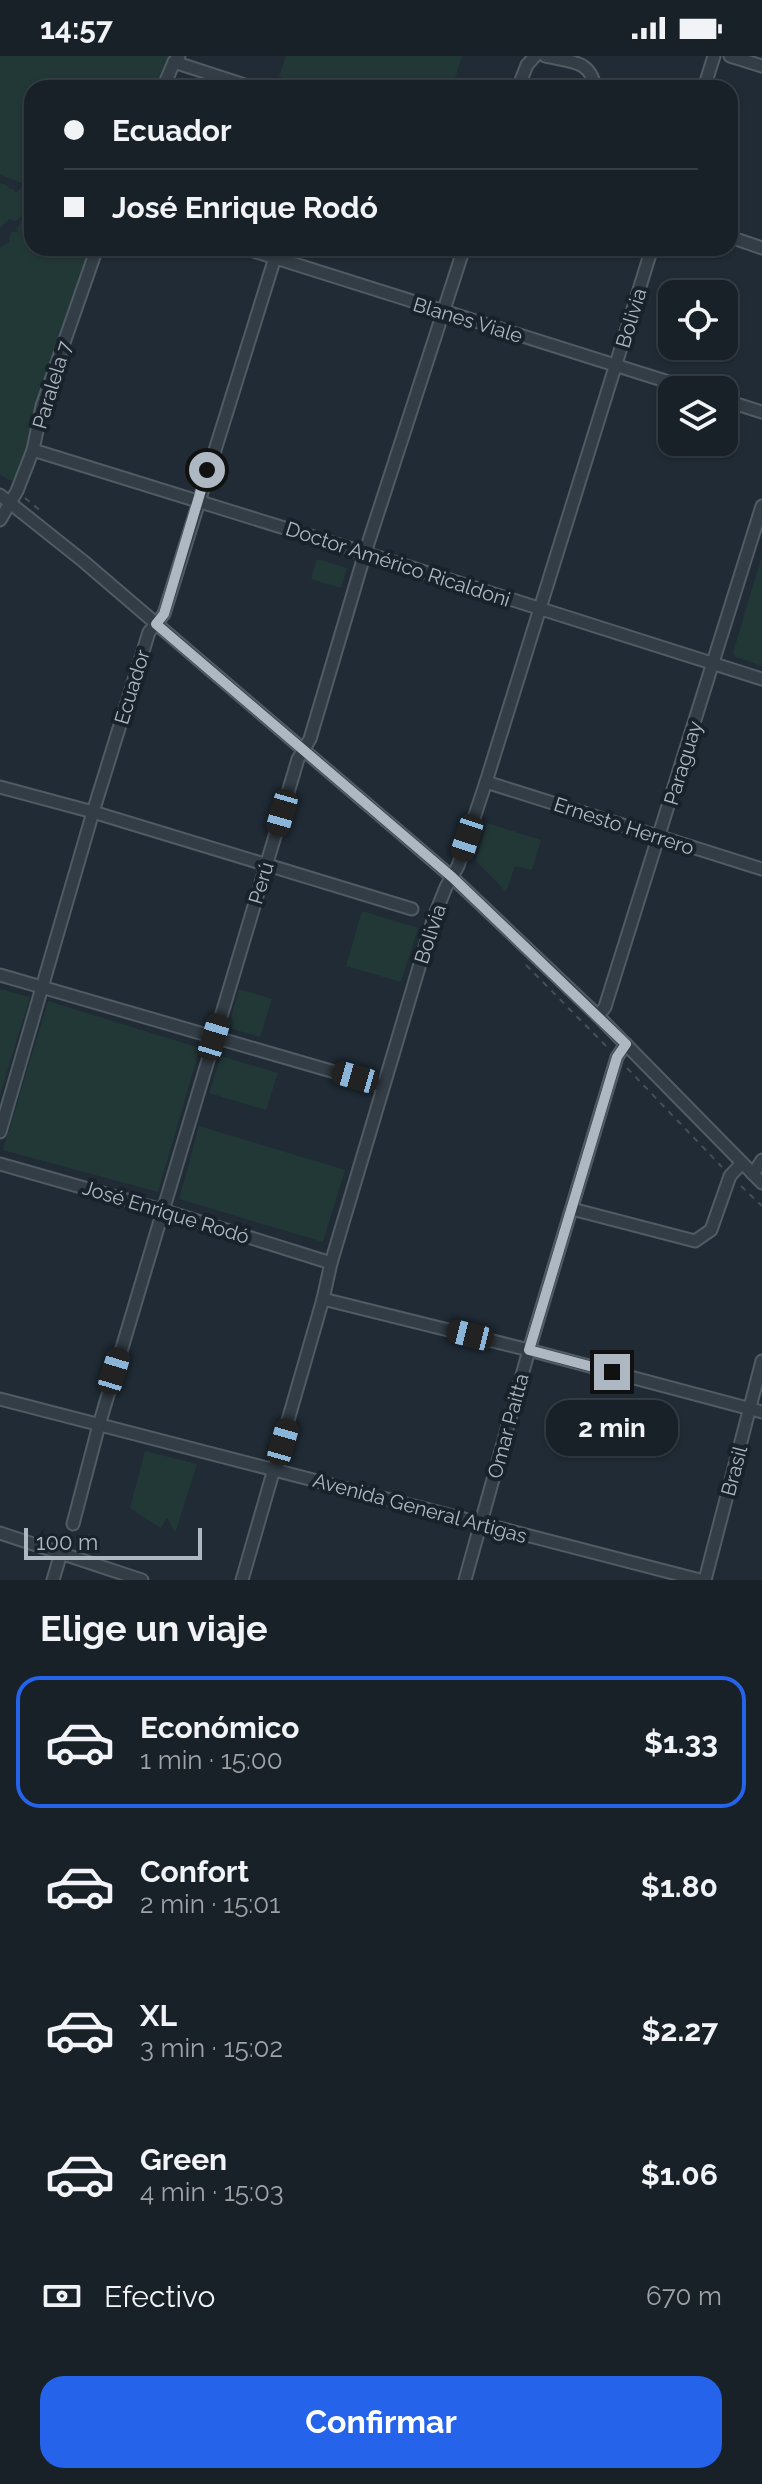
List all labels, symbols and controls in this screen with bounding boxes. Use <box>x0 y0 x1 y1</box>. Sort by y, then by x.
text: 14:57 <box>40 11 113 46</box>
text: Ecuador <box>112 113 232 148</box>
text: José Enrique Rodó <box>112 190 378 225</box>
map controls <box>658 280 738 456</box>
button: locate <box>658 280 738 360</box>
street label: Bolivia <box>611 285 651 351</box>
street label: Blanes Viale <box>410 292 526 348</box>
street label: Paralela 7 <box>27 338 77 432</box>
button: layers <box>658 376 738 456</box>
route start <box>189 452 225 488</box>
street label: Doctor Américo Ricaldoni <box>283 516 513 612</box>
street label: Ecuador <box>109 647 155 727</box>
street label: Paraguay <box>659 718 707 808</box>
car <box>264 787 300 839</box>
street label: Ernesto Herrero <box>551 792 697 860</box>
car <box>448 811 486 865</box>
street label: Perú <box>243 859 279 907</box>
street label: Bolivia <box>409 901 451 967</box>
car <box>196 1011 232 1063</box>
car <box>329 1059 381 1095</box>
street label: José Enrique Rodó <box>80 1175 252 1249</box>
car <box>444 1318 496 1352</box>
car <box>96 1345 132 1397</box>
route end <box>594 1354 630 1390</box>
street label: Omar Paitta <box>482 1371 534 1481</box>
callout: 2 min <box>546 1400 678 1456</box>
text: 2 min <box>578 1413 646 1443</box>
car <box>265 1416 301 1468</box>
street label: Brasil <box>716 1443 752 1499</box>
street label: Avenida General Artigas <box>310 1468 530 1548</box>
scale bar <box>24 1524 202 1560</box>
text: 100 m <box>36 1529 98 1555</box>
text: Elige un viaje <box>40 1607 268 1649</box>
icon: car <box>44 1706 116 1778</box>
text: Económico <box>140 1710 300 1745</box>
text: $1.33 <box>644 1725 718 1760</box>
text: 1 min · 15:00 <box>140 1745 283 1775</box>
icon: car <box>44 1850 116 1922</box>
text: Confort <box>140 1854 249 1889</box>
text: $1.80 <box>641 1869 718 1904</box>
text: 2 min · 15:01 <box>140 1889 280 1919</box>
icon: car <box>44 1994 116 2066</box>
text: XL <box>140 1998 177 2033</box>
text: $2.27 <box>642 2013 718 2048</box>
text: 3 min · 15:02 <box>140 2033 283 2063</box>
icon: car <box>44 2138 116 2210</box>
text: Green <box>140 2142 227 2177</box>
text: $1.06 <box>641 2157 718 2192</box>
text: 4 min · 15:03 <box>140 2177 284 2207</box>
icon: cash <box>40 2274 84 2318</box>
text: Efectivo <box>104 2279 215 2314</box>
text: 670 m <box>646 2281 722 2311</box>
button: Confirmar <box>40 2376 722 2468</box>

